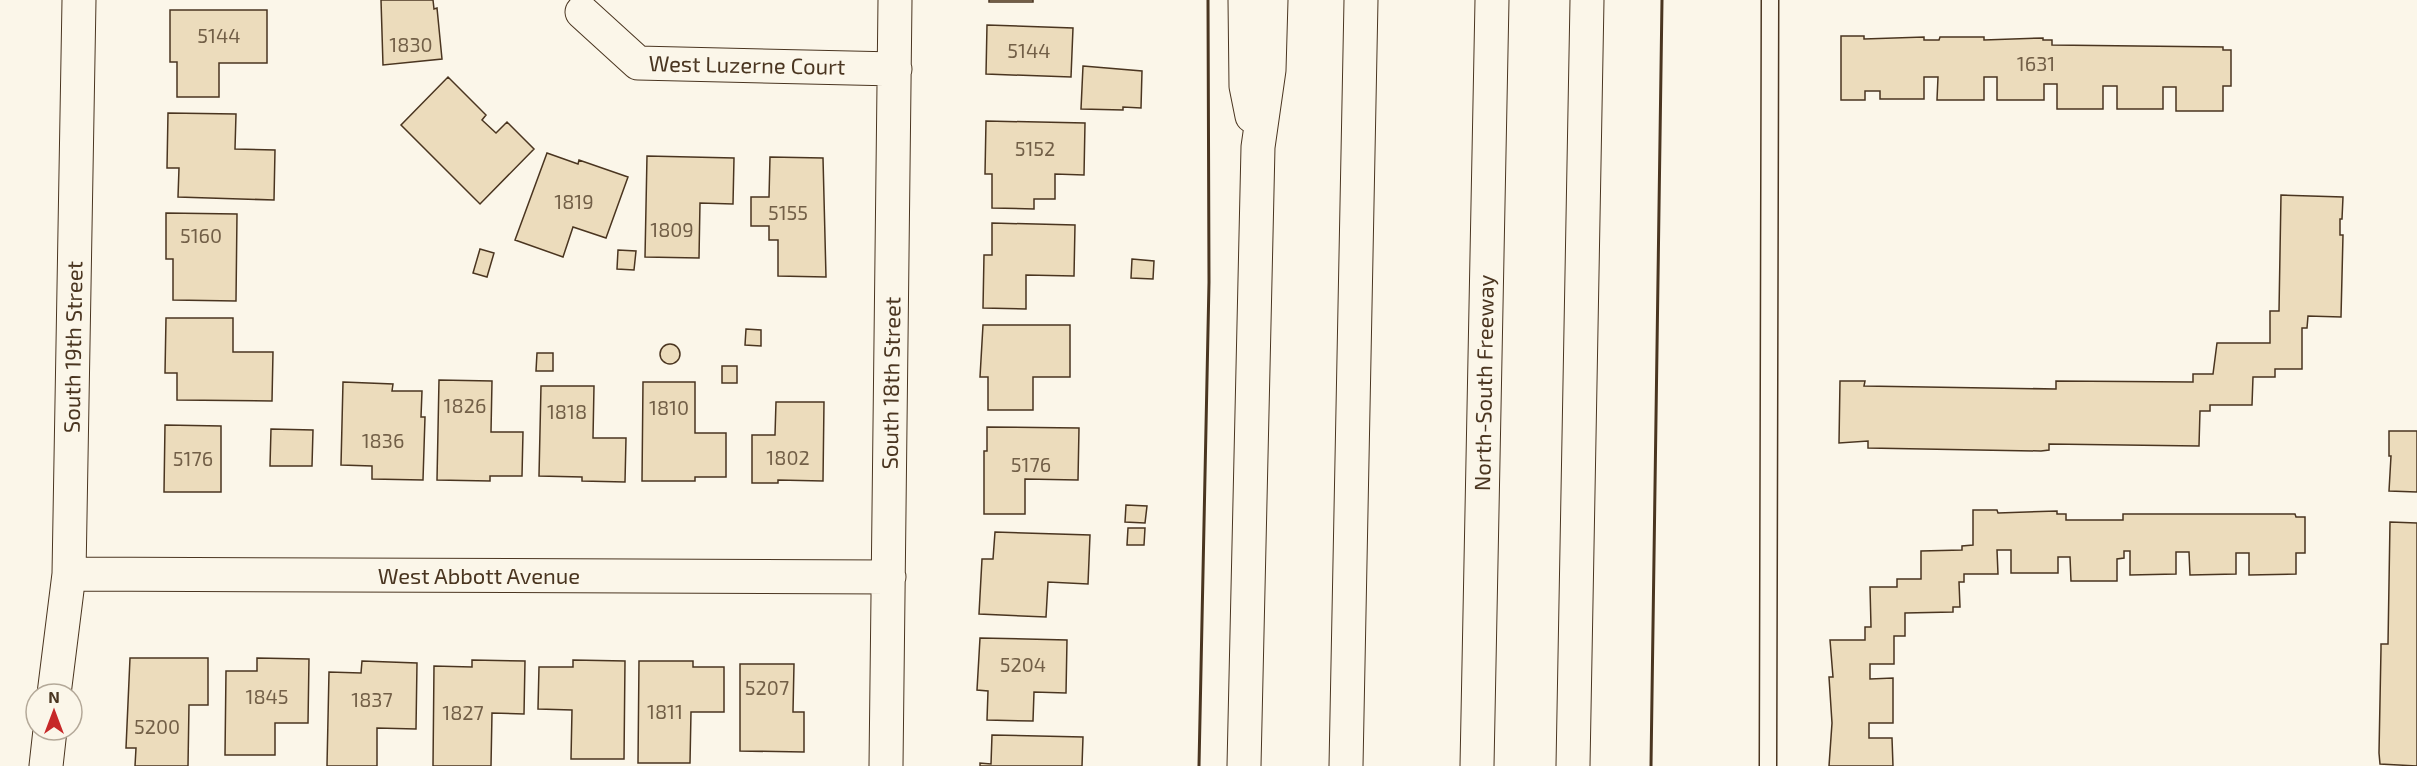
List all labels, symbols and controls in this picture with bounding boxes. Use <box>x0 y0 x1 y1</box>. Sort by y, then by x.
house number: 5144 <box>197 23 241 47</box>
house number: 1830 <box>389 32 433 56</box>
house number: 5144 <box>1007 38 1051 62</box>
street label: West Luzerne Court <box>648 49 846 79</box>
house number: 1631 <box>2017 51 2055 75</box>
house number: 5152 <box>1015 136 1055 160</box>
house number: 1819 <box>554 189 594 213</box>
house number: 5155 <box>768 200 808 224</box>
house number: 1809 <box>650 217 694 241</box>
house number: 5160 <box>180 223 222 247</box>
street label: South 19th Street <box>58 261 86 433</box>
street label: North-South Freeway <box>1468 274 1498 491</box>
street label: South 18th Street <box>875 296 905 470</box>
house number: 1826 <box>444 393 486 417</box>
house number: 1810 <box>649 395 689 419</box>
house number: 1818 <box>547 399 587 423</box>
house number: 1836 <box>362 428 404 452</box>
house number: 1802 <box>766 445 810 469</box>
house number: 5176 <box>173 446 213 470</box>
house number: 5176 <box>1011 452 1051 476</box>
street label: West Abbott Avenue <box>378 562 580 588</box>
house number: 5204 <box>1000 652 1046 676</box>
house number: 5207 <box>745 675 789 699</box>
north arrow <box>24 682 84 742</box>
house number: 1845 <box>245 684 289 708</box>
text: N <box>48 687 60 706</box>
house number: 1837 <box>351 687 393 711</box>
house number: 1811 <box>647 699 683 723</box>
house number: 1827 <box>442 700 484 724</box>
house number: 5200 <box>134 714 180 738</box>

